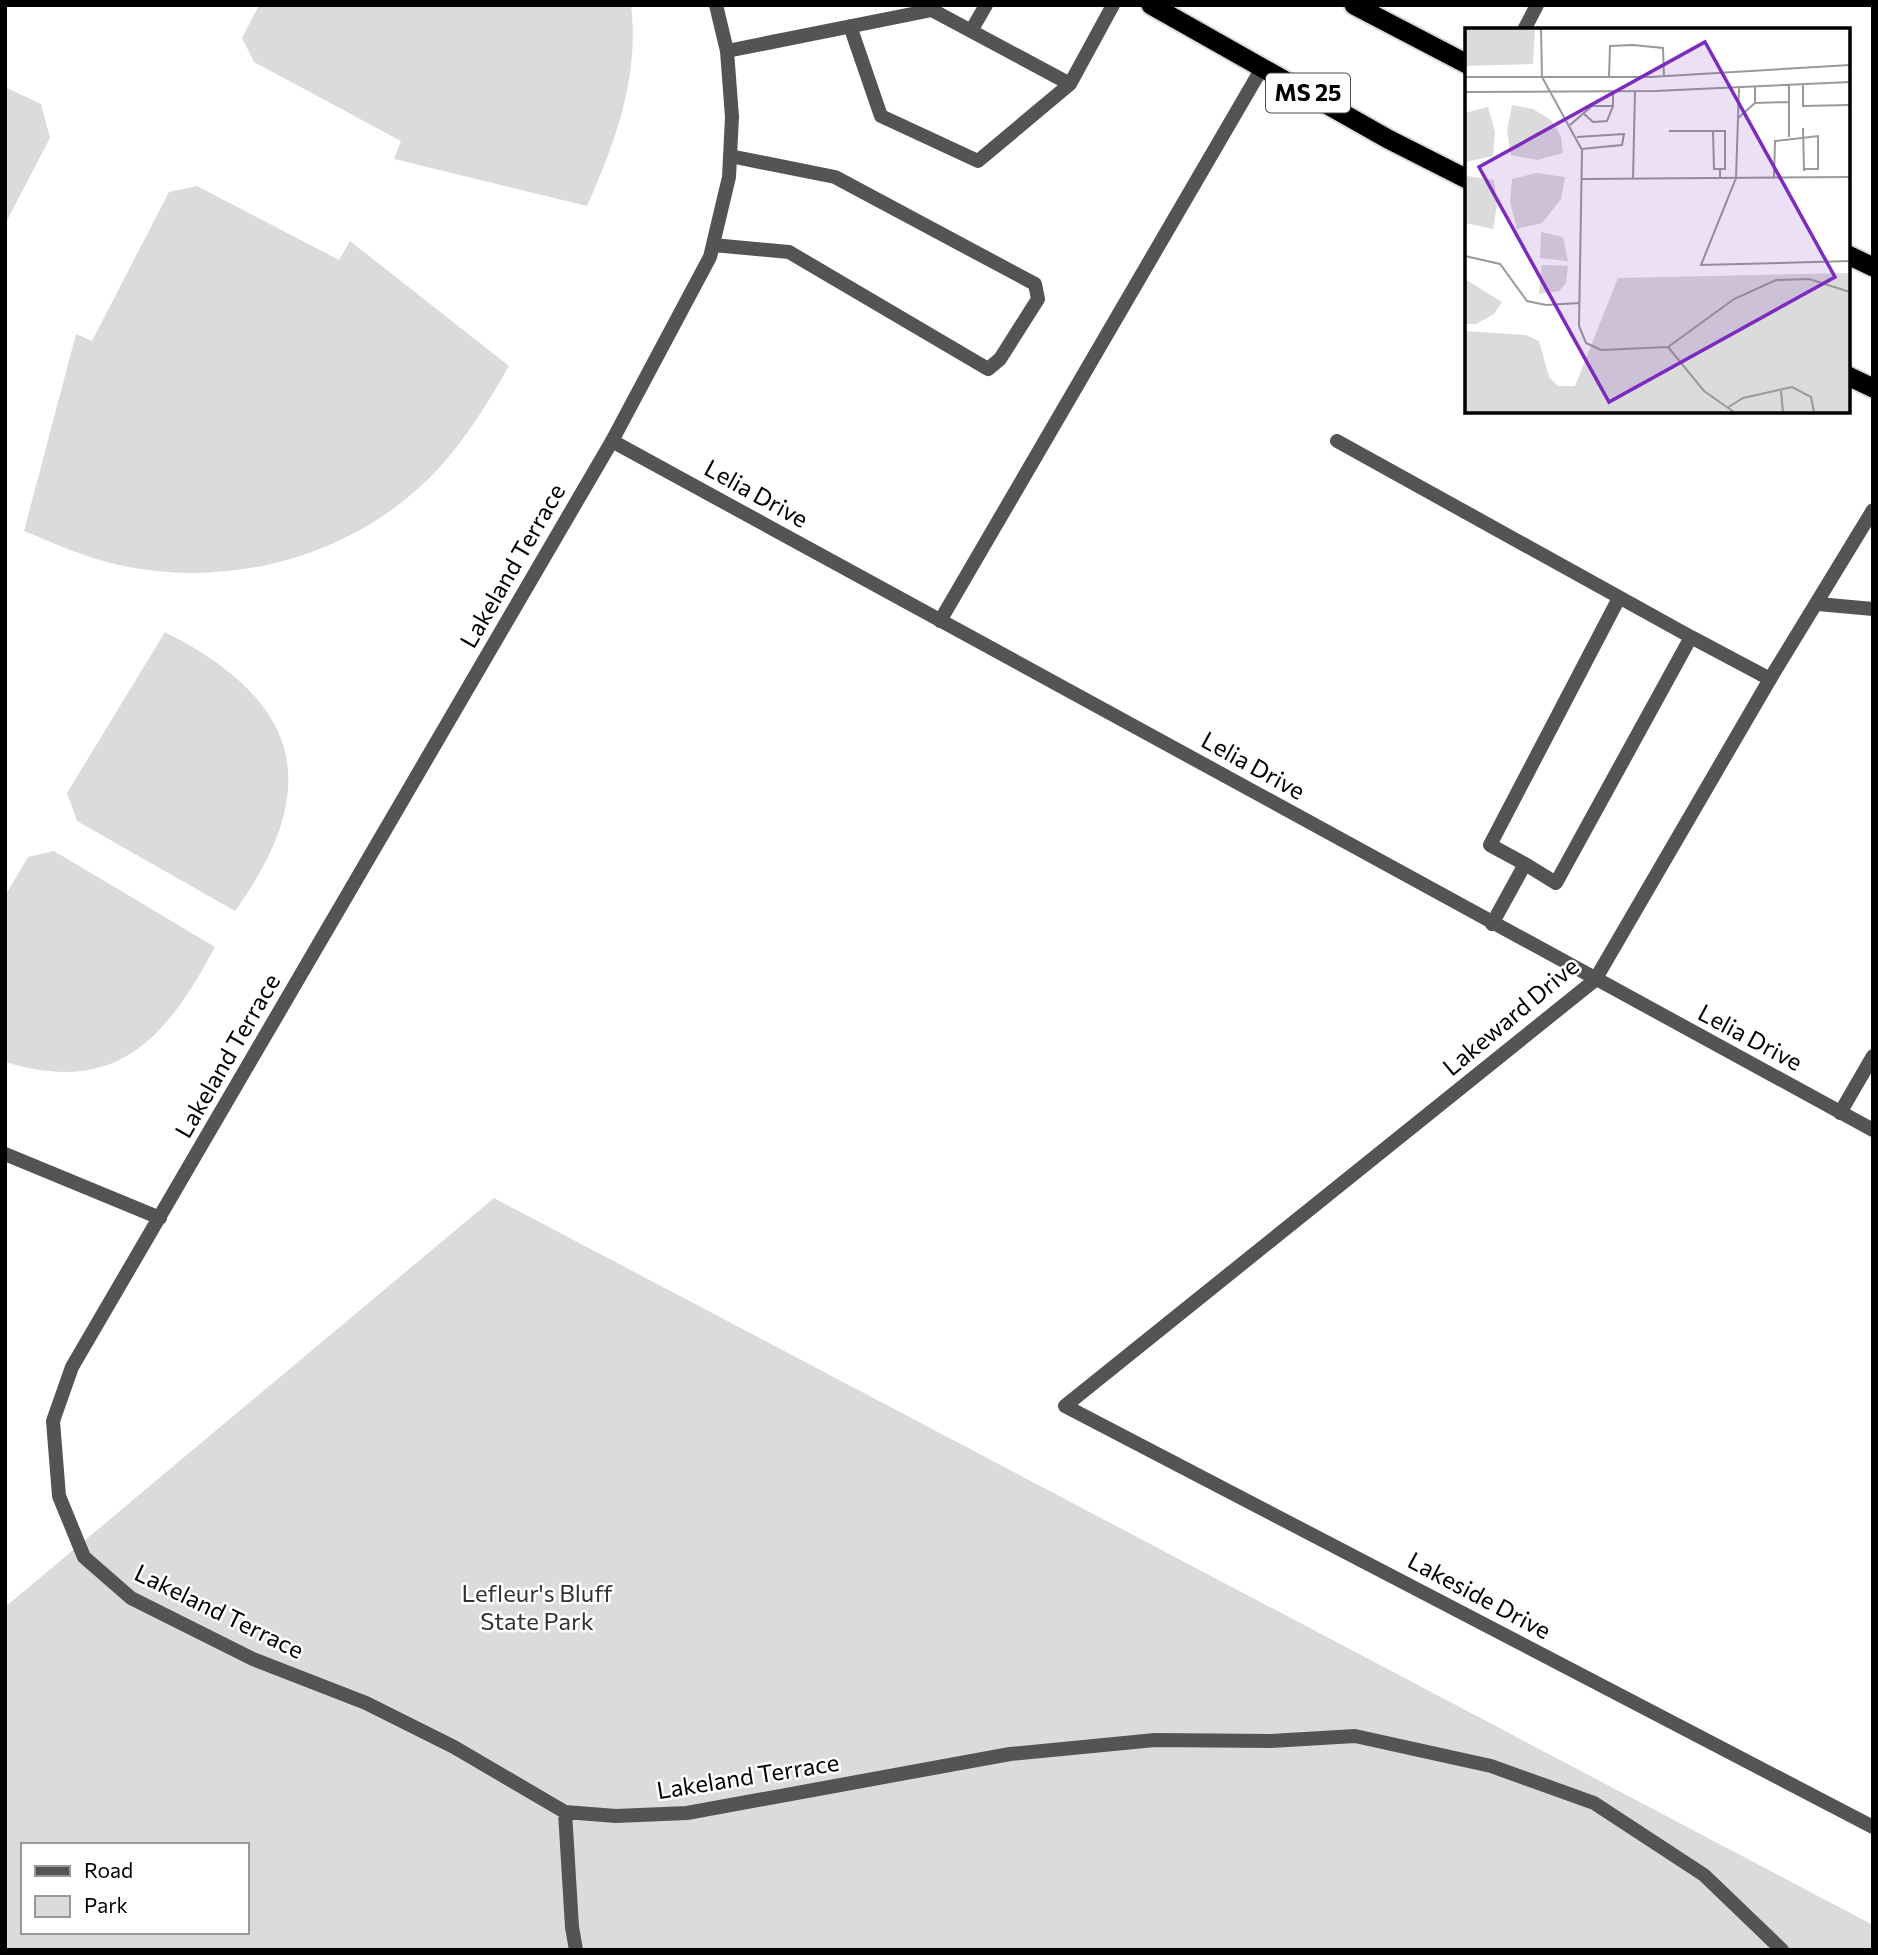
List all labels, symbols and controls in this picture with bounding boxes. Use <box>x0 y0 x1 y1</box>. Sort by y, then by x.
inset map <box>1465 28 1850 413</box>
road number: MS 25 <box>1266 74 1350 113</box>
street label: Lelia Drive <box>700 452 814 533</box>
street label: Lakeland Terrace <box>453 478 570 652</box>
street label: Lelia Drive <box>1197 724 1311 805</box>
street label: Lakeward Drive <box>1436 951 1584 1081</box>
street label: Lakeland Terrace <box>168 968 285 1142</box>
street label: Lelia Drive <box>1694 997 1808 1076</box>
street label: Lakeside Drive <box>1403 1545 1556 1644</box>
street label: Lakeland Terrace <box>130 1557 309 1664</box>
park label: Lefleur's Bluff State Park <box>461 1578 613 1635</box>
street label: Lakeland Terrace <box>654 1747 841 1804</box>
legend <box>21 1843 248 1934</box>
text: Road <box>84 1857 133 1882</box>
text: Park <box>84 1892 128 1917</box>

